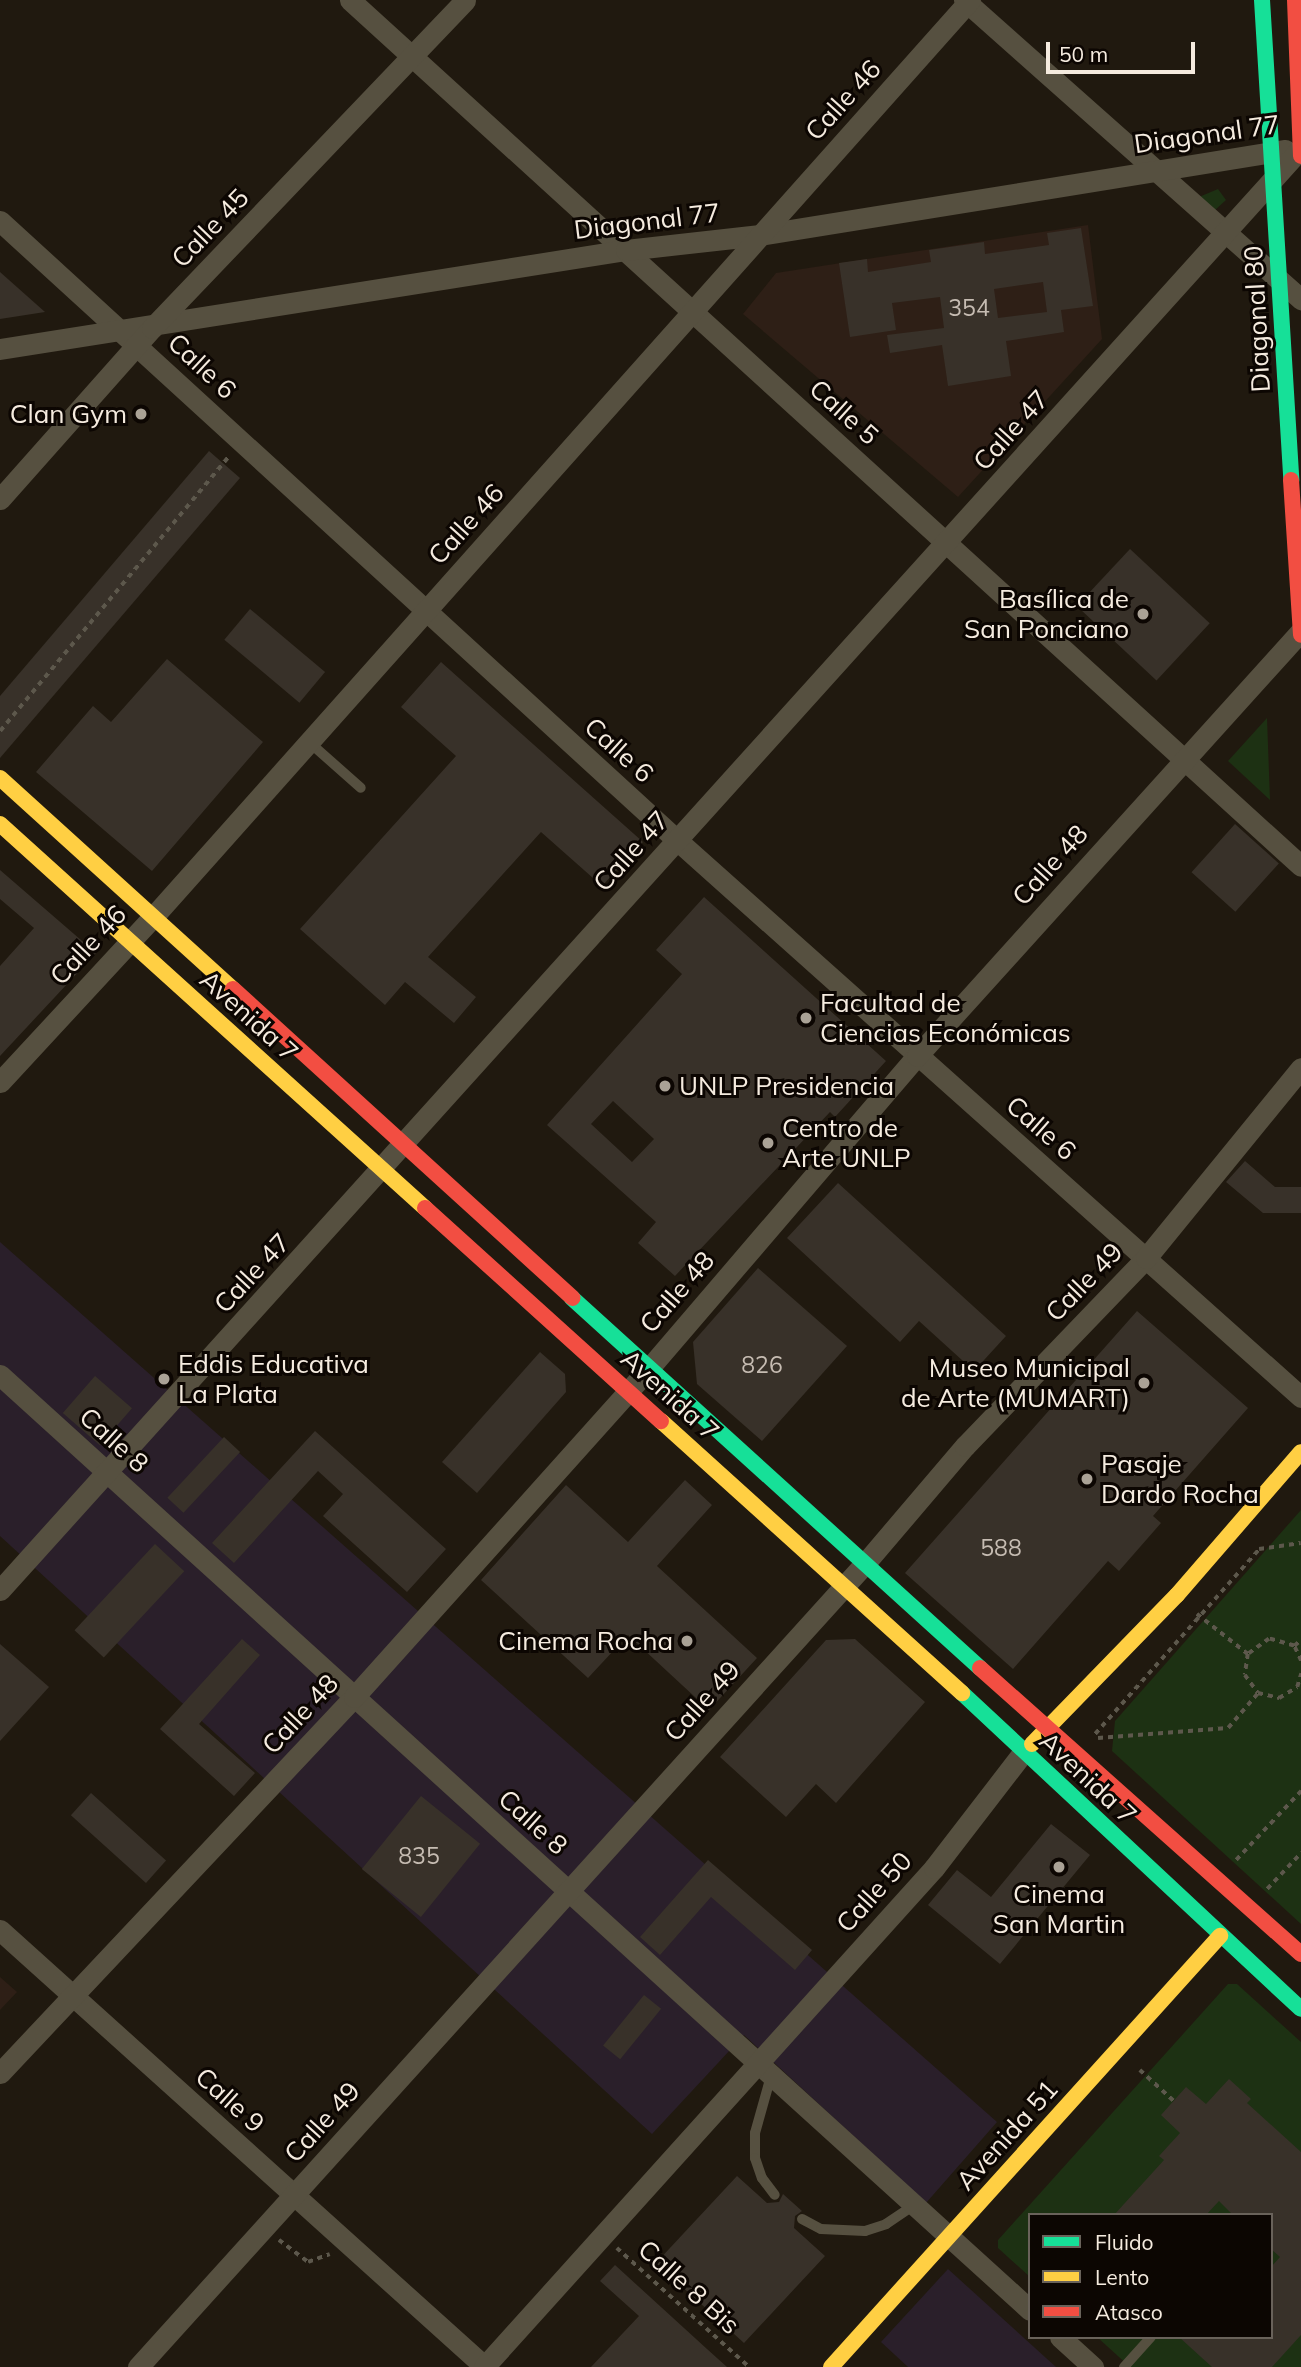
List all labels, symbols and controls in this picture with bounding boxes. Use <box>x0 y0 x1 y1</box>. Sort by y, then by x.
scale bar <box>1049 28 1198 72</box>
text: 50 m <box>1059 41 1108 67</box>
street label: Calle 46 <box>799 53 887 147</box>
street label: Diagonal 77 <box>1132 108 1282 160</box>
street label: Calle 45 <box>165 182 255 274</box>
street label: Diagonal 77 <box>572 197 722 245</box>
street label: Diagonal 80 <box>1238 245 1276 393</box>
house number: 354 <box>948 294 990 322</box>
street label: Calle 6 <box>161 327 243 405</box>
street label: Calle 5 <box>803 373 885 451</box>
street label: Calle 47 <box>967 383 1055 477</box>
place label: Clan Gym <box>10 398 127 430</box>
marker: Clan Gym <box>133 406 149 422</box>
street label: Calle 46 <box>422 477 510 571</box>
place label: Basílica de San Ponciano <box>964 583 1129 644</box>
marker: Basílica de San Ponciano <box>1135 606 1151 622</box>
street label: Calle 6 <box>578 711 660 789</box>
street label: Calle 47 <box>587 804 675 898</box>
street label: Calle 48 <box>1006 818 1094 912</box>
street label: Calle 46 <box>43 899 133 991</box>
street label: Avenida 7 <box>194 964 304 1068</box>
place label: Facultad de Ciencias Económicas <box>820 987 1071 1048</box>
marker: Facultad de Ciencias Económicas <box>798 1010 814 1026</box>
place label: UNLP Presidencia <box>679 1070 894 1102</box>
marker: UNLP Presidencia <box>657 1078 673 1094</box>
street label: Calle 6 <box>1000 1089 1082 1167</box>
place label: Centro de Arte UNLP <box>782 1112 911 1174</box>
marker: Centro de Arte UNLP <box>760 1135 776 1151</box>
street label: Calle 47 <box>207 1227 297 1319</box>
street label: Calle 49 <box>1039 1236 1129 1328</box>
street label: Calle 48 <box>633 1245 721 1339</box>
street label: Avenida 7 <box>615 1343 725 1447</box>
place label: Eddis Educativa La Plata <box>178 1348 369 1410</box>
house number: 826 <box>741 1351 783 1379</box>
place label: Museo Municipal de Arte (MUMART) <box>901 1352 1130 1414</box>
marker: Eddis Educativa La Plata <box>156 1371 172 1387</box>
marker: Museo Municipal de Arte (MUMART) <box>1136 1375 1152 1391</box>
street label: Calle 8 <box>73 1401 155 1479</box>
place label: Pasaje Dardo Rocha <box>1101 1448 1259 1510</box>
marker: Pasaje Dardo Rocha <box>1079 1471 1095 1487</box>
house number: 588 <box>980 1534 1022 1562</box>
place label: Cinema Rocha <box>498 1625 673 1657</box>
marker: Cinema Rocha <box>679 1633 695 1649</box>
street label: Calle 49 <box>658 1654 746 1748</box>
street label: Calle 48 <box>255 1668 345 1760</box>
street label: Avenida 7 <box>1033 1725 1143 1831</box>
street label: Calle 8 <box>492 1783 574 1861</box>
house number: 835 <box>398 1842 440 1870</box>
street label: Calle 50 <box>830 1845 918 1939</box>
marker: Cinema San Martin <box>1051 1859 1067 1875</box>
place label: Cinema San Martin <box>993 1878 1125 1940</box>
street label: Calle 9 <box>189 2061 271 2139</box>
street label: Avenida 51 <box>950 2074 1064 2196</box>
street label: Calle 49 <box>278 2075 366 2169</box>
legend <box>1028 2213 1273 2339</box>
text: Fluido <box>1095 2229 1154 2255</box>
street label: Calle 8 Bis <box>632 2233 746 2341</box>
text: Lento <box>1095 2264 1149 2290</box>
text: Atasco <box>1095 2299 1163 2325</box>

